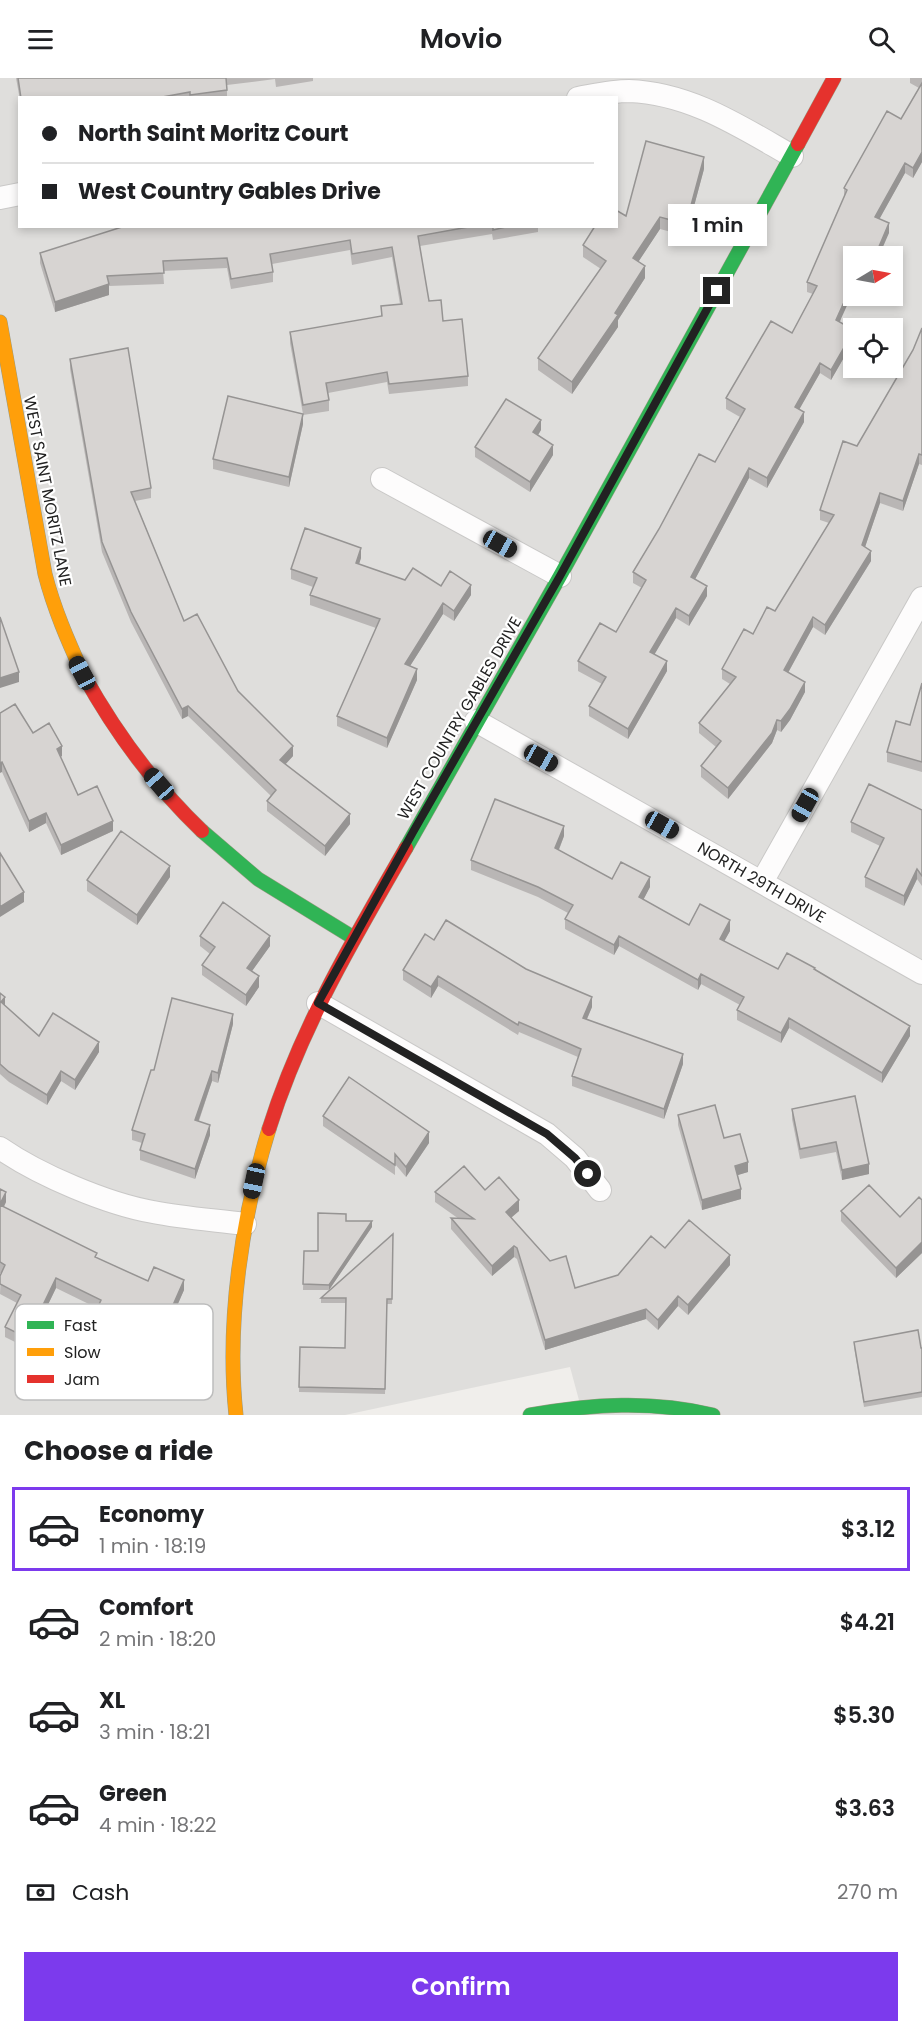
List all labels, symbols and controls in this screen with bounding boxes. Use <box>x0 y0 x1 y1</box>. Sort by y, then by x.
text: Movio <box>420 20 502 57</box>
icon: menu <box>24 23 57 56</box>
icon: search <box>865 23 898 56</box>
text: North Saint Moritz Court <box>78 118 348 149</box>
text: West Country Gables Drive <box>78 176 381 207</box>
callout: 1 min <box>668 204 766 246</box>
text: 1 min <box>692 211 743 239</box>
north arrow <box>843 246 903 306</box>
map controls <box>843 246 903 378</box>
route end <box>703 277 730 304</box>
button: locate <box>843 318 903 378</box>
street label: WEST SAINT MORITZ LANE <box>18 394 77 588</box>
car <box>480 527 520 561</box>
street label: WEST COUNTRY GABLES DRIVE <box>392 612 527 824</box>
car <box>66 653 98 693</box>
car <box>521 741 561 775</box>
car <box>140 765 178 803</box>
car <box>788 785 822 825</box>
car <box>642 808 682 842</box>
street label: NORTH 29TH DRIVE <box>693 836 830 929</box>
route start <box>574 1160 601 1187</box>
car <box>241 1162 267 1200</box>
legend <box>15 1304 213 1400</box>
text: Fast <box>64 1314 97 1337</box>
text: Slow <box>64 1341 101 1364</box>
text: Jam <box>64 1368 100 1391</box>
text: Choose a ride <box>24 1432 213 1469</box>
text: Economy <box>99 1499 204 1530</box>
icon: car <box>27 1502 81 1556</box>
text: $3.12 <box>841 1514 895 1545</box>
text: 1 min · 18:19 <box>99 1532 206 1560</box>
text: Comfort <box>99 1592 193 1623</box>
icon: car <box>27 1595 81 1649</box>
text: $4.21 <box>840 1607 895 1638</box>
text: 2 min · 18:20 <box>99 1625 216 1653</box>
text: XL <box>99 1685 125 1716</box>
icon: car <box>27 1688 81 1742</box>
text: $5.30 <box>833 1700 895 1731</box>
text: 3 min · 18:21 <box>99 1718 211 1746</box>
text: Green <box>99 1778 167 1809</box>
icon: car <box>27 1781 81 1835</box>
text: $3.63 <box>834 1793 895 1824</box>
text: 4 min · 18:22 <box>99 1811 216 1839</box>
icon: cash <box>24 1876 57 1909</box>
text: Cash <box>72 1877 129 1908</box>
text: 270 m <box>837 1878 898 1906</box>
button: Confirm <box>24 1952 898 2021</box>

